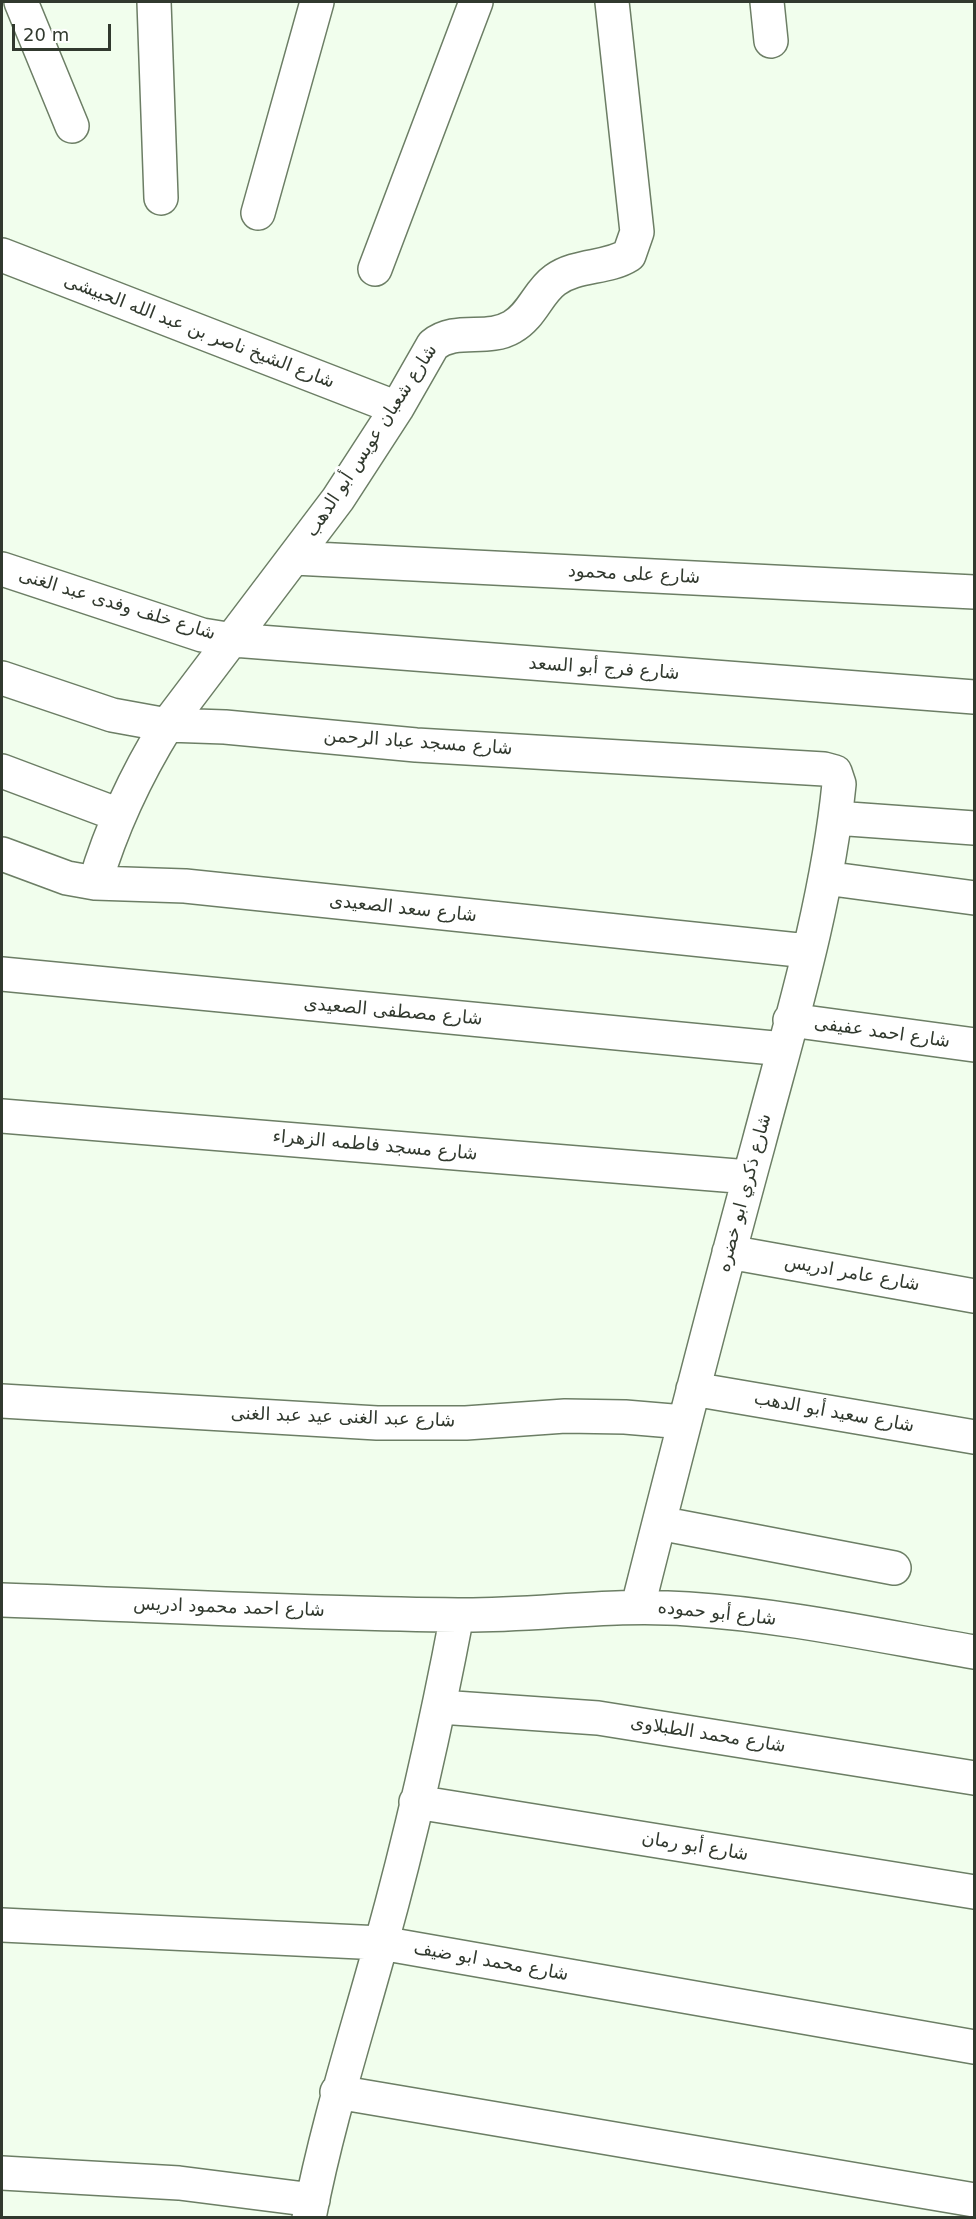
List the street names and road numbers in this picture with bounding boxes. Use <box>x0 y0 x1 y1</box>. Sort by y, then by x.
street label: شارع الشيخ ناصر بن عبد الله الحبيشى <box>61 270 337 394</box>
street label: شارع شعبان عويس أبو الدهب <box>302 341 442 541</box>
street label: شارع على محمود <box>567 561 701 589</box>
street label: شارع خلف وفدى عبد الغنى <box>16 565 218 645</box>
street label: شارع فرج أبو السعد <box>528 653 680 685</box>
street label: شارع مسجد عباد الرحمن <box>323 726 513 760</box>
street label: شارع سعد الصعيدى <box>328 891 478 927</box>
street label: شارع مصطفى الصعيدى <box>303 993 483 1031</box>
street label: شارع احمد عفيفى <box>813 1013 951 1053</box>
street label: شارع ذكري ابو خضره <box>713 1111 777 1275</box>
street label: شارع مسجد فاطمه الزهراء <box>272 1126 478 1166</box>
street label: شارع عامر ادريس <box>783 1251 921 1297</box>
street label: شارع سعيد أبو الدهب <box>752 1388 916 1438</box>
street label: شارع عبد الغنى عيد عبد الغنى <box>230 1403 456 1433</box>
street label: شارع احمد محمود ادريس <box>133 1594 325 1622</box>
street label: شارع أبو حموده <box>657 1597 777 1631</box>
street label: شارع محمد الطبلاوى <box>629 1712 787 1758</box>
street label: شارع أبو رمان <box>640 1828 750 1866</box>
street label: شارع محمد ابو ضيف <box>412 1938 570 1986</box>

